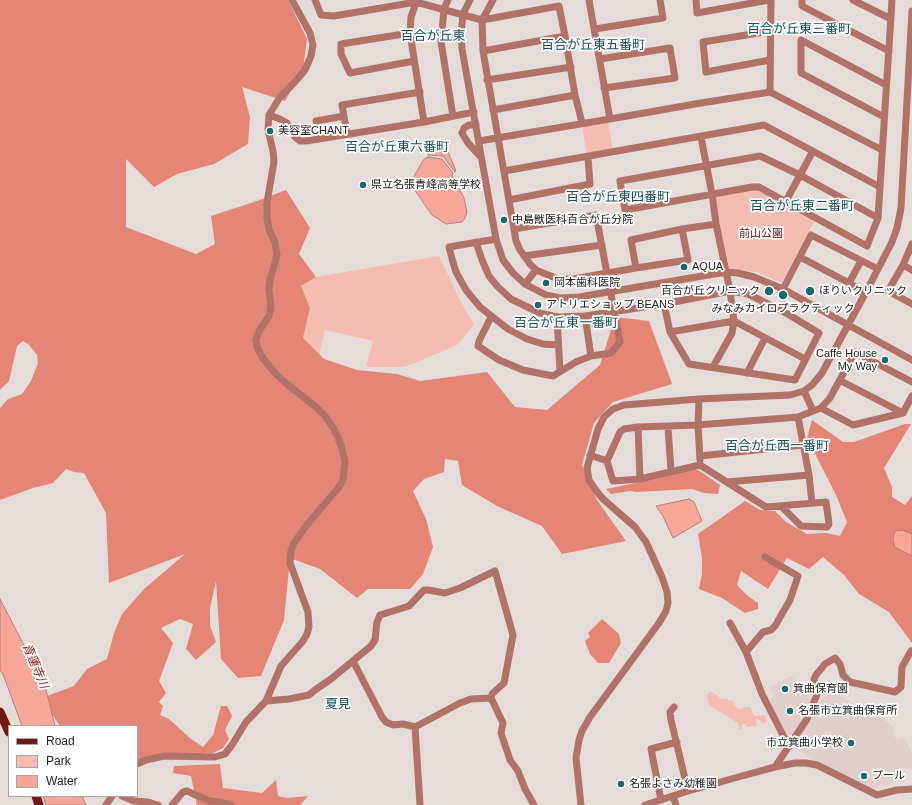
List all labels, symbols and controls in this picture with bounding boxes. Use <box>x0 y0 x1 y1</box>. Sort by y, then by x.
district label: 百合が丘東三番町 <box>747 21 851 37</box>
district label: 百合が丘東 <box>401 28 465 44</box>
district label: 百合が丘東五番町 <box>541 37 645 53</box>
place label: 美容室CHANT <box>278 124 349 138</box>
marker: 美容室CHANT <box>265 126 275 136</box>
district label: 百合が丘東六番町 <box>345 139 449 155</box>
place label: 県立名張青峰高等学校 <box>371 178 481 192</box>
marker: 県立名張青峰高等学校 <box>358 180 368 190</box>
district label: 百合が丘東四番町 <box>566 189 670 205</box>
district label: 百合が丘東二番町 <box>750 198 854 214</box>
place label: 中島獣医科百合が丘分院 <box>512 213 633 227</box>
marker: 中島獣医科百合が丘分院 <box>499 215 509 225</box>
park label: 前山公園 <box>739 227 783 241</box>
place label: AQUA <box>692 260 723 274</box>
marker: AQUA <box>679 262 689 272</box>
place label: 岡本歯科医院 <box>554 276 620 290</box>
marker: 岡本歯科医院 <box>541 278 551 288</box>
place label: 百合が丘クリニック <box>661 284 760 298</box>
place label: ほりいクリニック <box>819 284 907 298</box>
marker: 百合が丘クリニック <box>763 285 775 297</box>
marker: ほりいクリニック <box>804 285 816 297</box>
marker: みなみカイロプラクティック <box>777 289 789 301</box>
place label: アトリエショップ BEANS <box>546 298 674 312</box>
marker: アトリエショップ BEANS <box>533 300 543 310</box>
place label: みなみカイロプラクティック <box>712 302 854 316</box>
district label: 百合が丘東一番町 <box>514 315 618 331</box>
place label: Caffe House My Way <box>816 347 877 373</box>
marker: Caffe House My Way <box>880 355 890 365</box>
district label: 百合が丘西一番町 <box>725 438 829 454</box>
water label: 青蓮寺川 <box>19 641 51 691</box>
place label: 箕曲保育園 <box>793 682 848 696</box>
marker: 箕曲保育園 <box>780 684 790 694</box>
district label: 夏見 <box>325 696 351 712</box>
place label: 名張市立箕曲保育所 <box>798 704 897 718</box>
marker: 名張市立箕曲保育所 <box>785 706 795 716</box>
legend <box>8 725 138 797</box>
text: Road <box>46 734 75 748</box>
place label: 市立箕曲小学校 <box>766 736 843 750</box>
marker: 市立箕曲小学校 <box>846 738 856 748</box>
text: Park <box>46 754 71 768</box>
place label: プール <box>872 769 905 783</box>
marker: プール <box>859 771 869 781</box>
text: Water <box>46 774 78 788</box>
place label: 名張よさみ幼稚園 <box>629 777 717 791</box>
marker: 名張よさみ幼稚園 <box>616 779 626 789</box>

